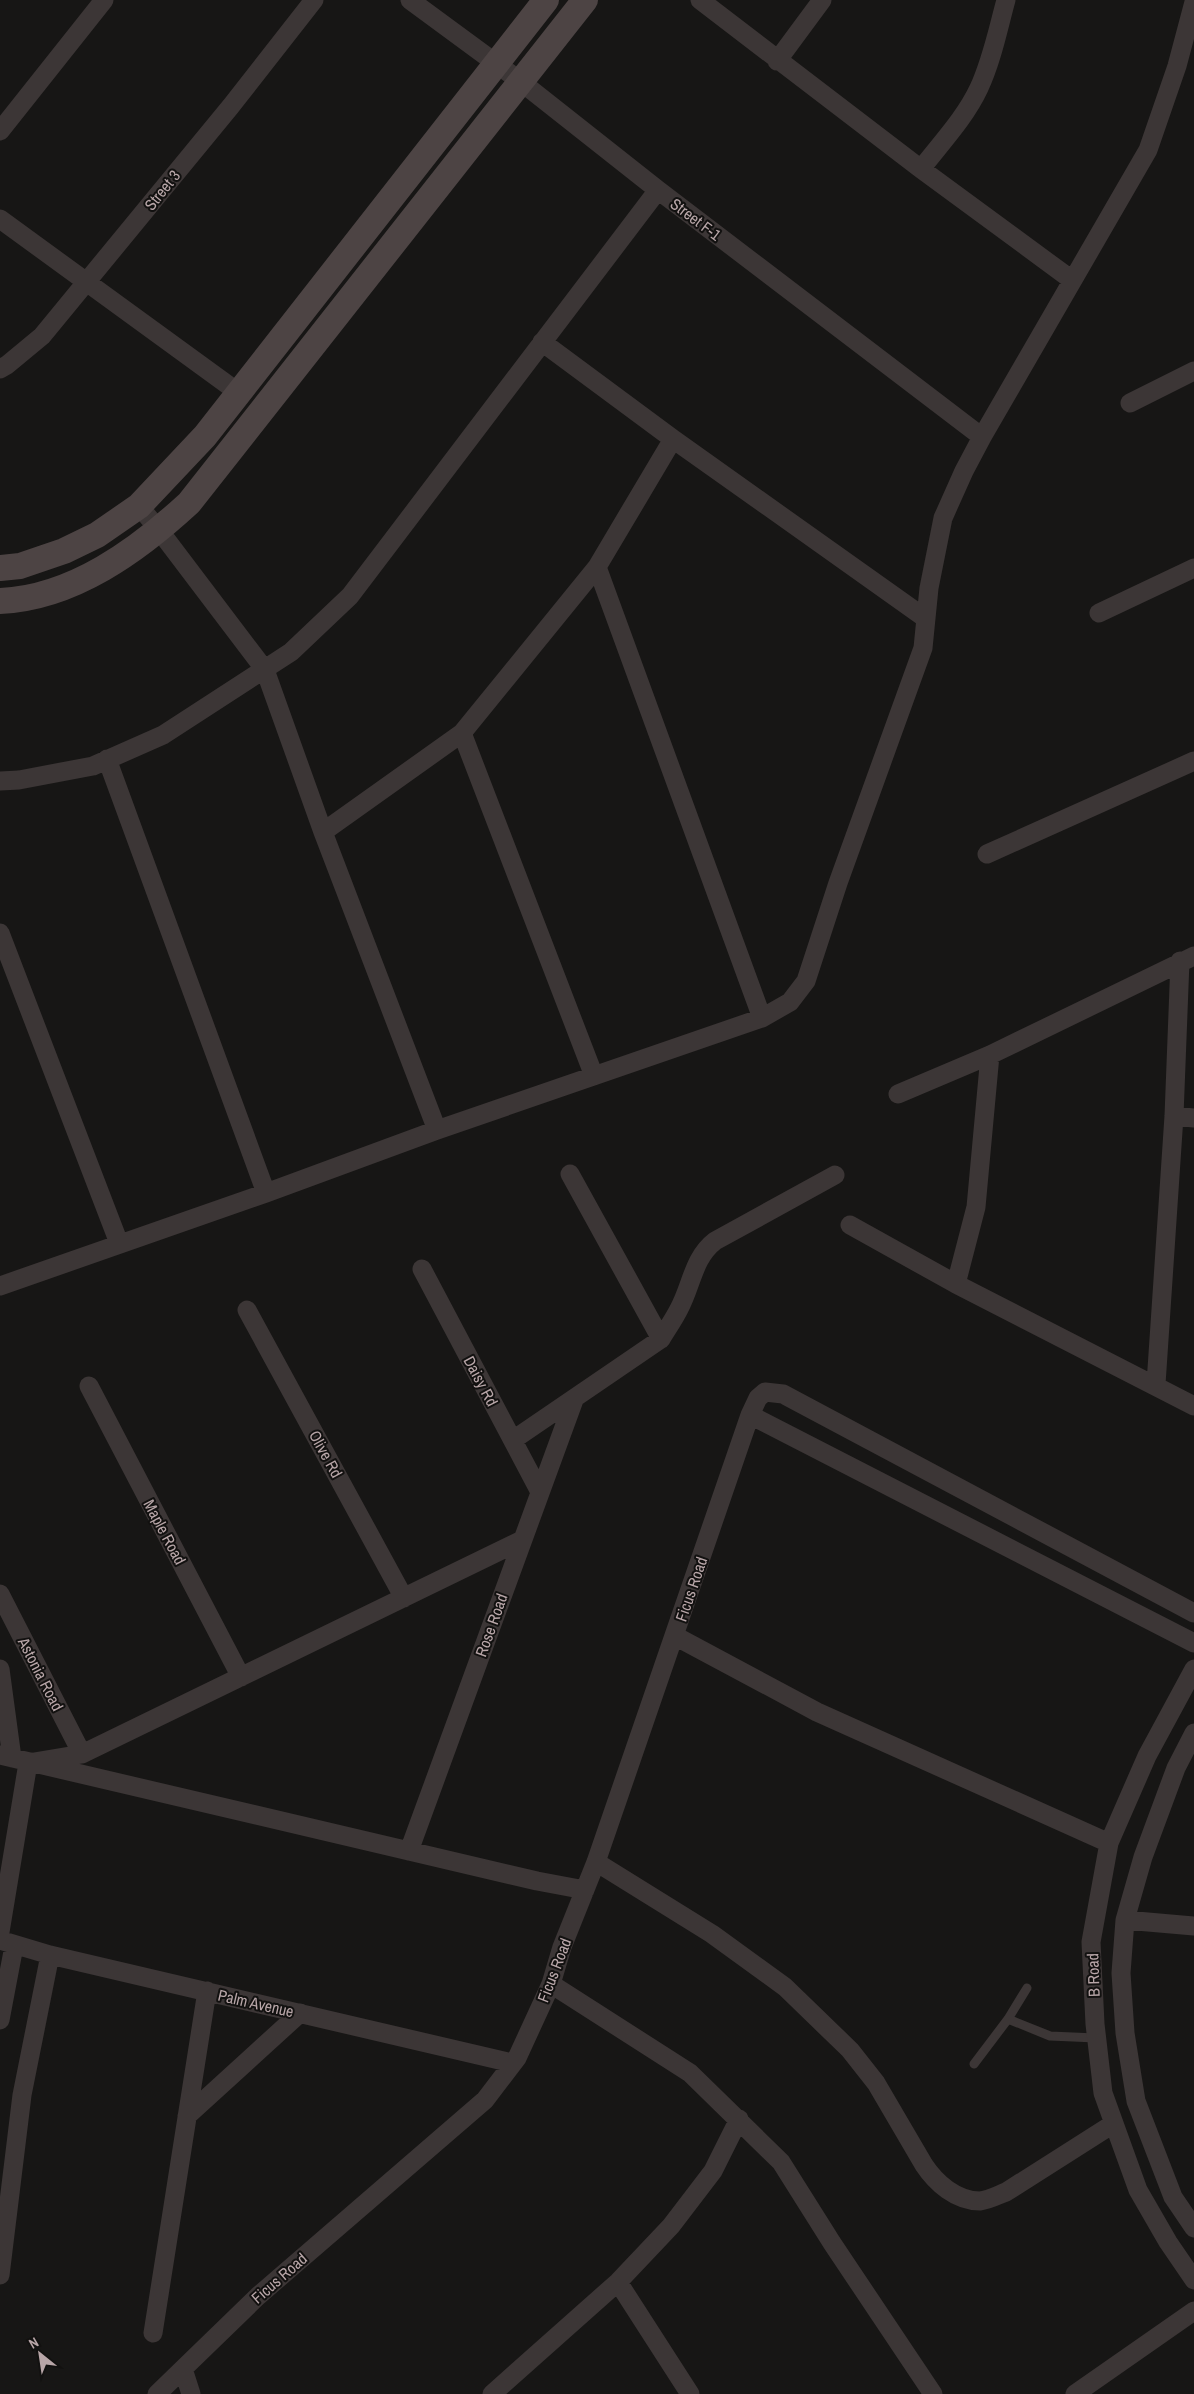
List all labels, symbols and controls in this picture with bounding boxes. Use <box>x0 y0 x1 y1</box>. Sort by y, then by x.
street label: Street 3 <box>139 165 185 215</box>
street label: Street F-1 <box>666 193 726 246</box>
street label: Daisy Rd <box>459 1352 503 1410</box>
street label: Olive Rd <box>304 1426 348 1482</box>
street label: Maple Road <box>139 1496 191 1568</box>
street label: Ficus Road <box>670 1554 712 1624</box>
street label: Rose Road <box>469 1590 513 1660</box>
street label: Astonia Road <box>13 1633 69 1714</box>
street label: Ficus Road <box>532 1935 576 2005</box>
street label: B Road <box>1081 1953 1105 1997</box>
street label: Palm Avenue <box>216 1984 296 2022</box>
street label: Ficus Road <box>246 2248 312 2308</box>
north arrow <box>15 2329 65 2379</box>
text: N <box>25 2333 42 2353</box>

